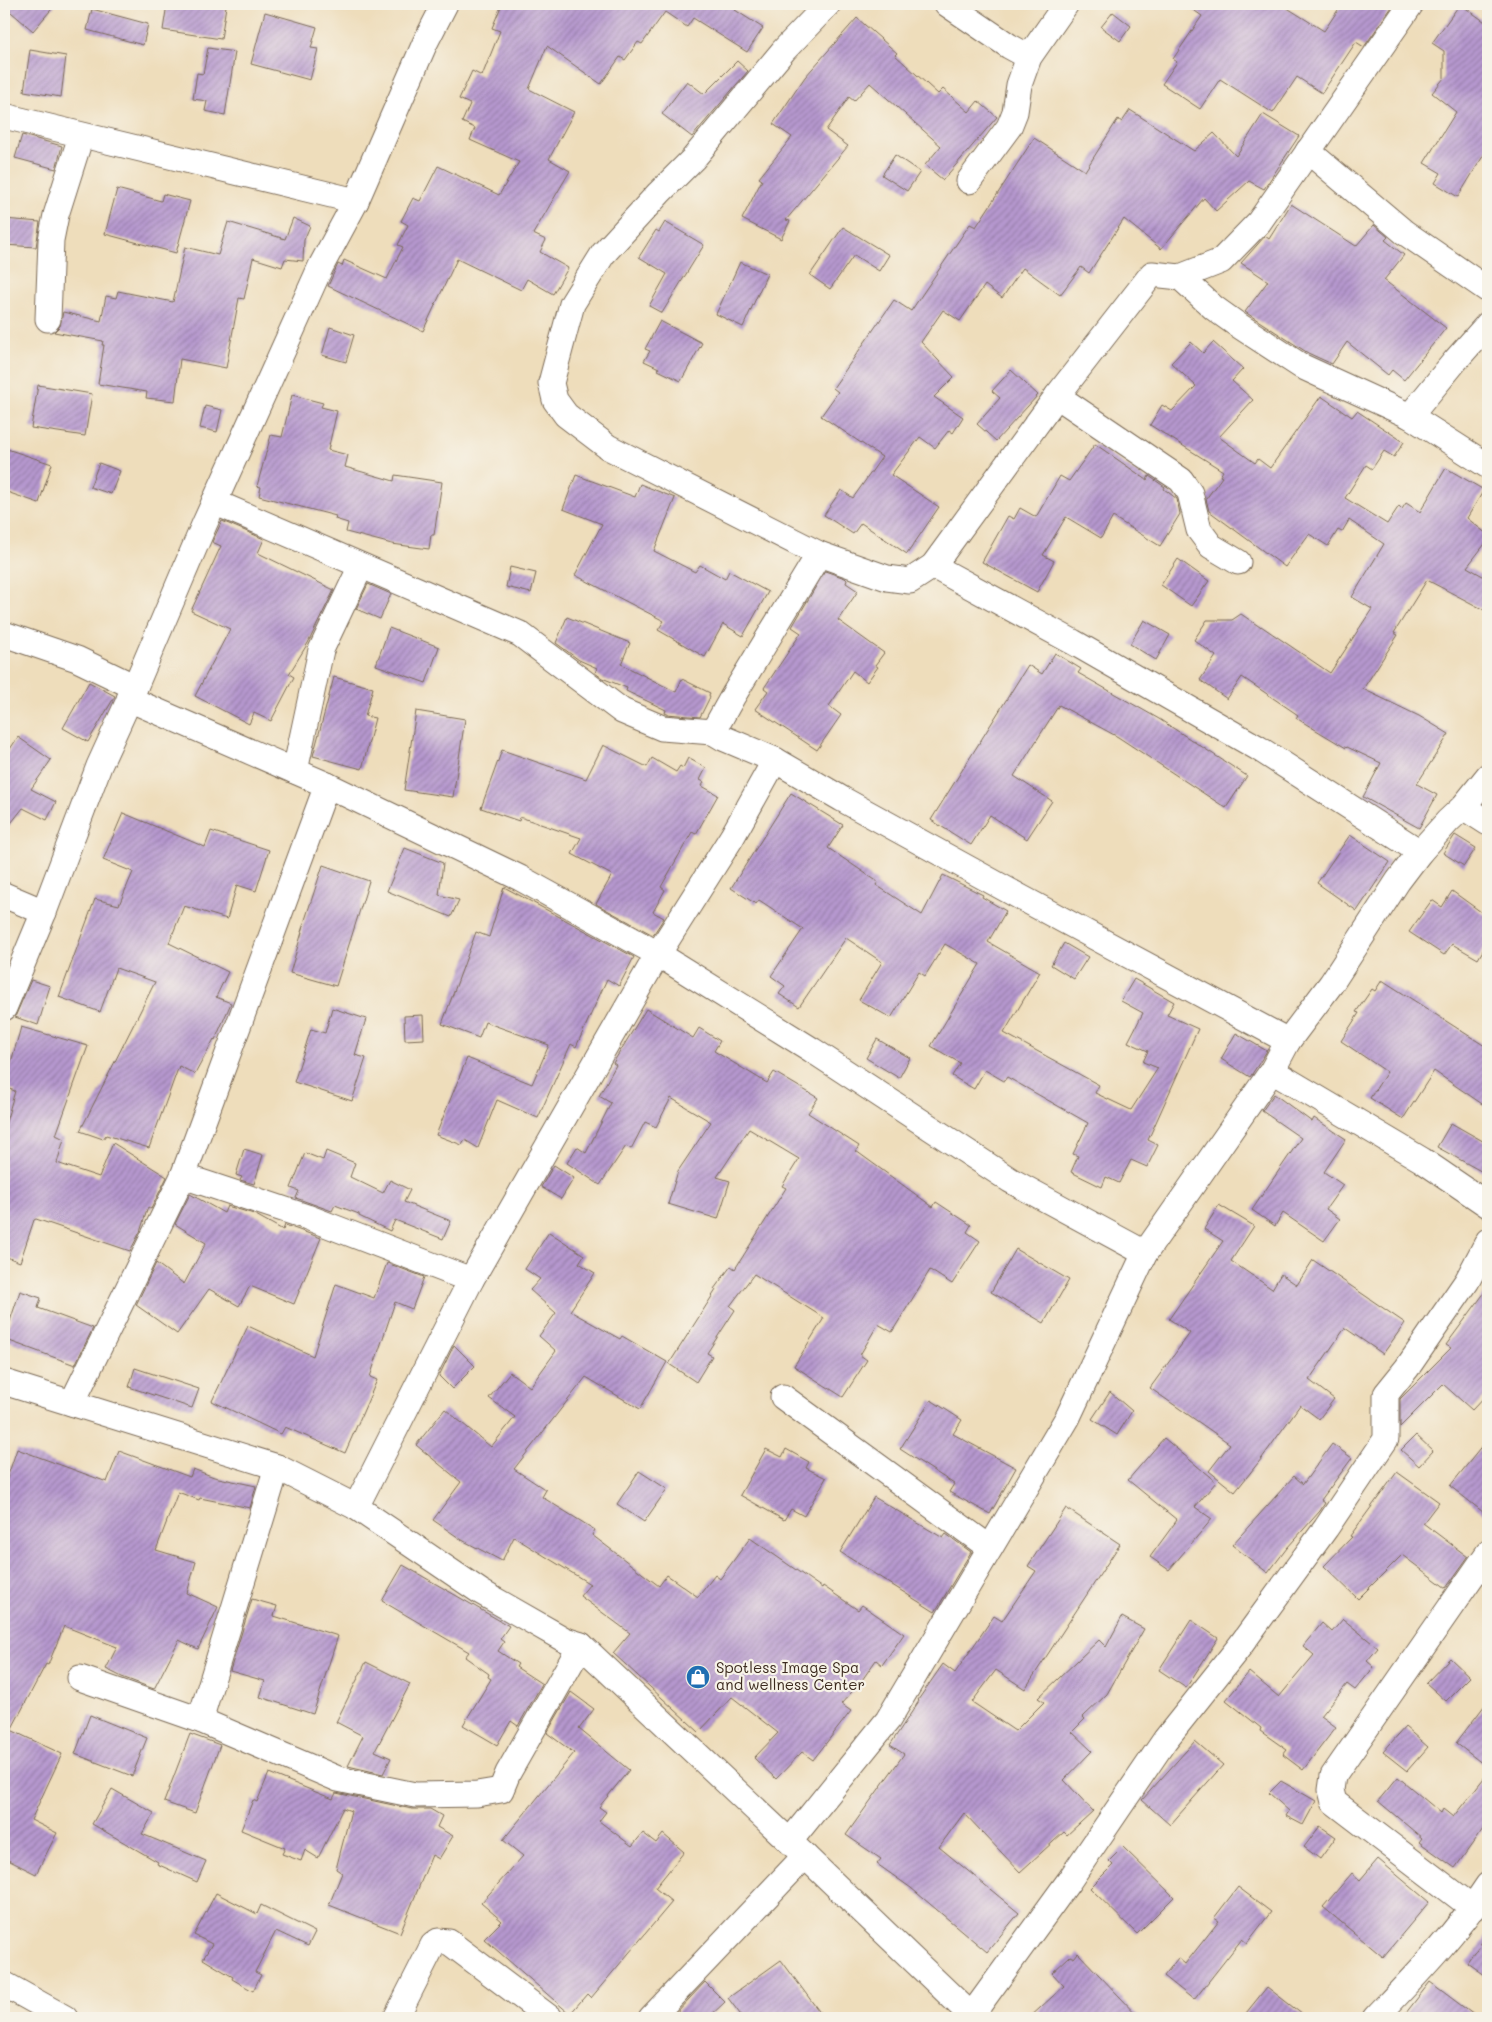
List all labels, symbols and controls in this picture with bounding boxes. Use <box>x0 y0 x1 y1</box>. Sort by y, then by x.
place label: Spotless Image Spa and wellness Center <box>716 1657 865 1694</box>
shop icon: Spotless Image Spa and wellness Center <box>685 1664 711 1690</box>

